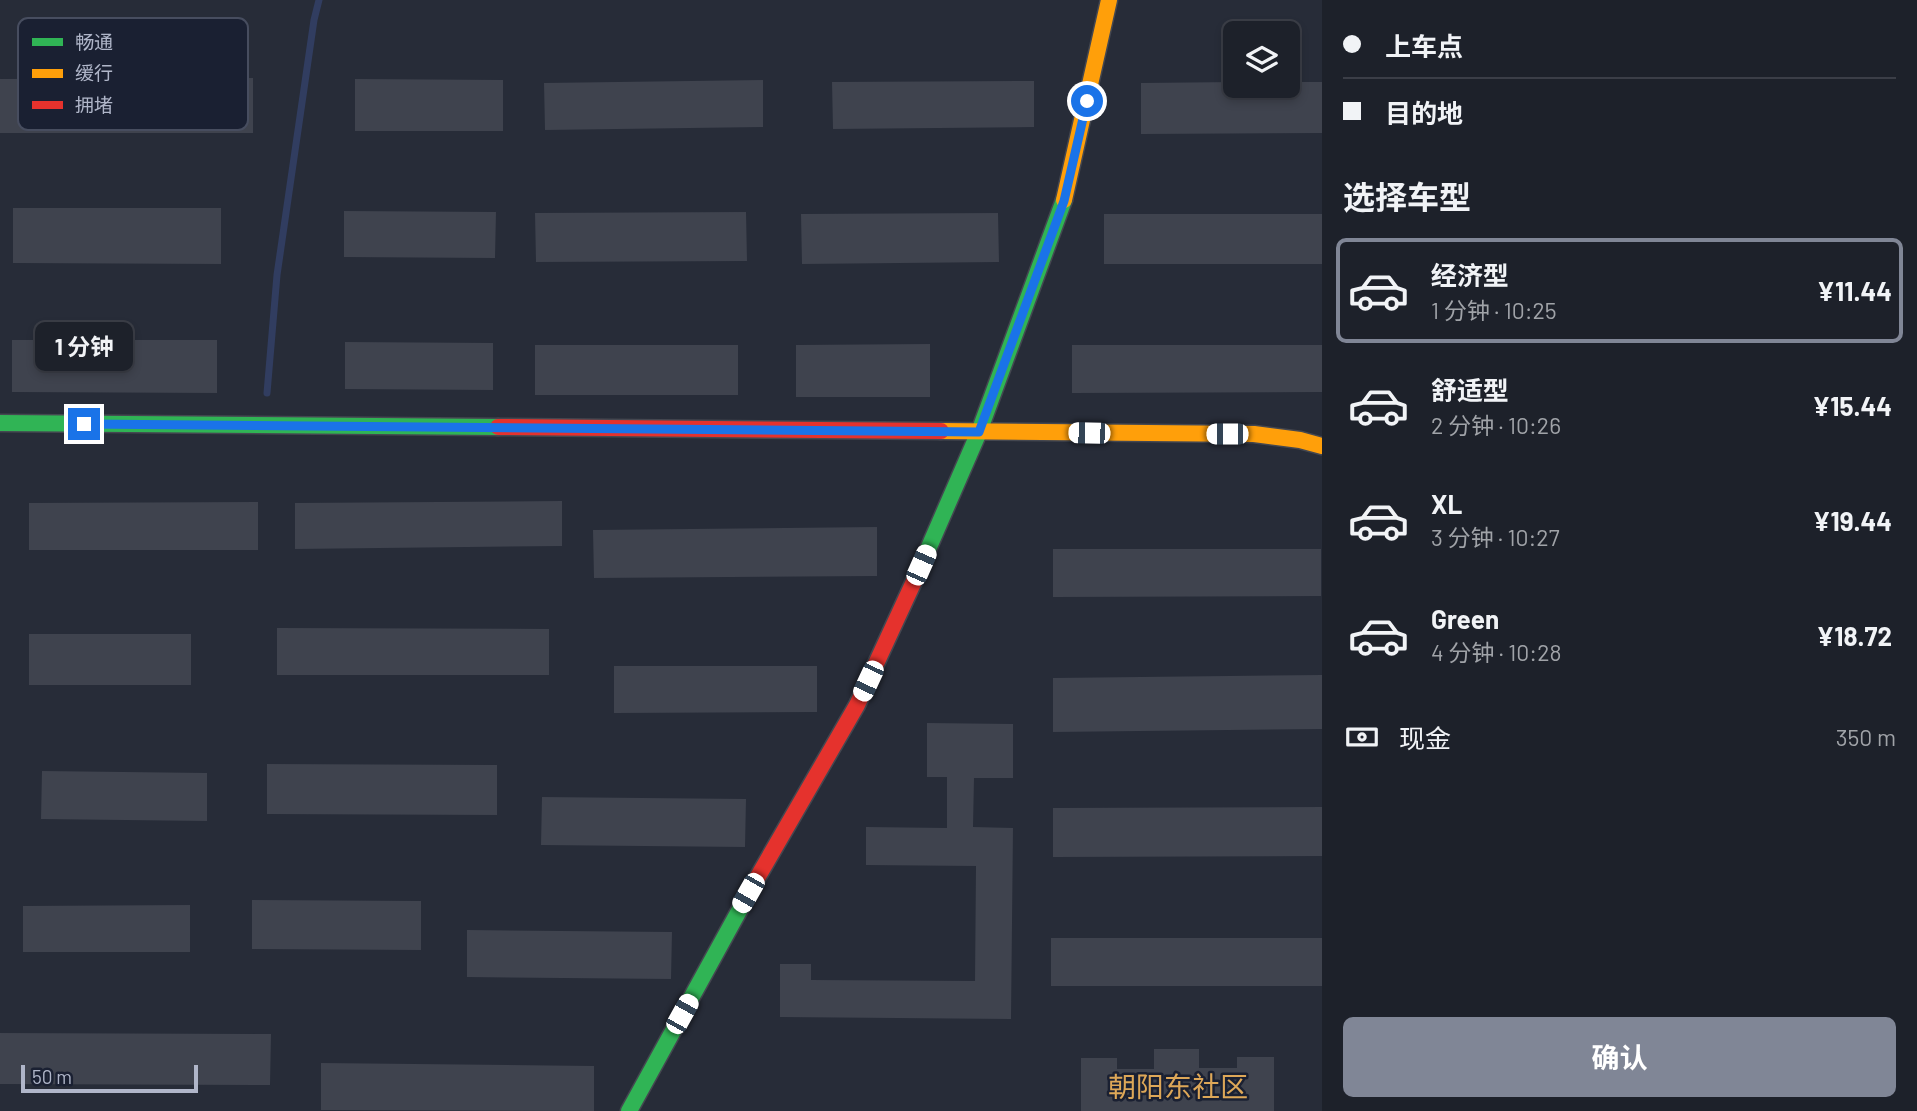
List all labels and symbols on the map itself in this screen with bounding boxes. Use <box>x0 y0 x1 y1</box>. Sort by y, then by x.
legend <box>18 18 248 130</box>
text: 畅通 <box>75 30 113 53</box>
text: 缓行 <box>75 61 113 84</box>
route start <box>1071 85 1103 117</box>
text: 拥堵 <box>75 93 113 116</box>
callout: 1 分钟 <box>35 322 133 372</box>
route end <box>68 408 100 440</box>
car <box>1068 422 1111 444</box>
car <box>1207 424 1249 445</box>
car <box>903 542 940 588</box>
car <box>850 658 887 704</box>
car <box>729 870 768 916</box>
car <box>663 991 702 1037</box>
scale bar <box>21 1062 198 1094</box>
district label: 朝阳东社区 <box>1108 1069 1248 1103</box>

